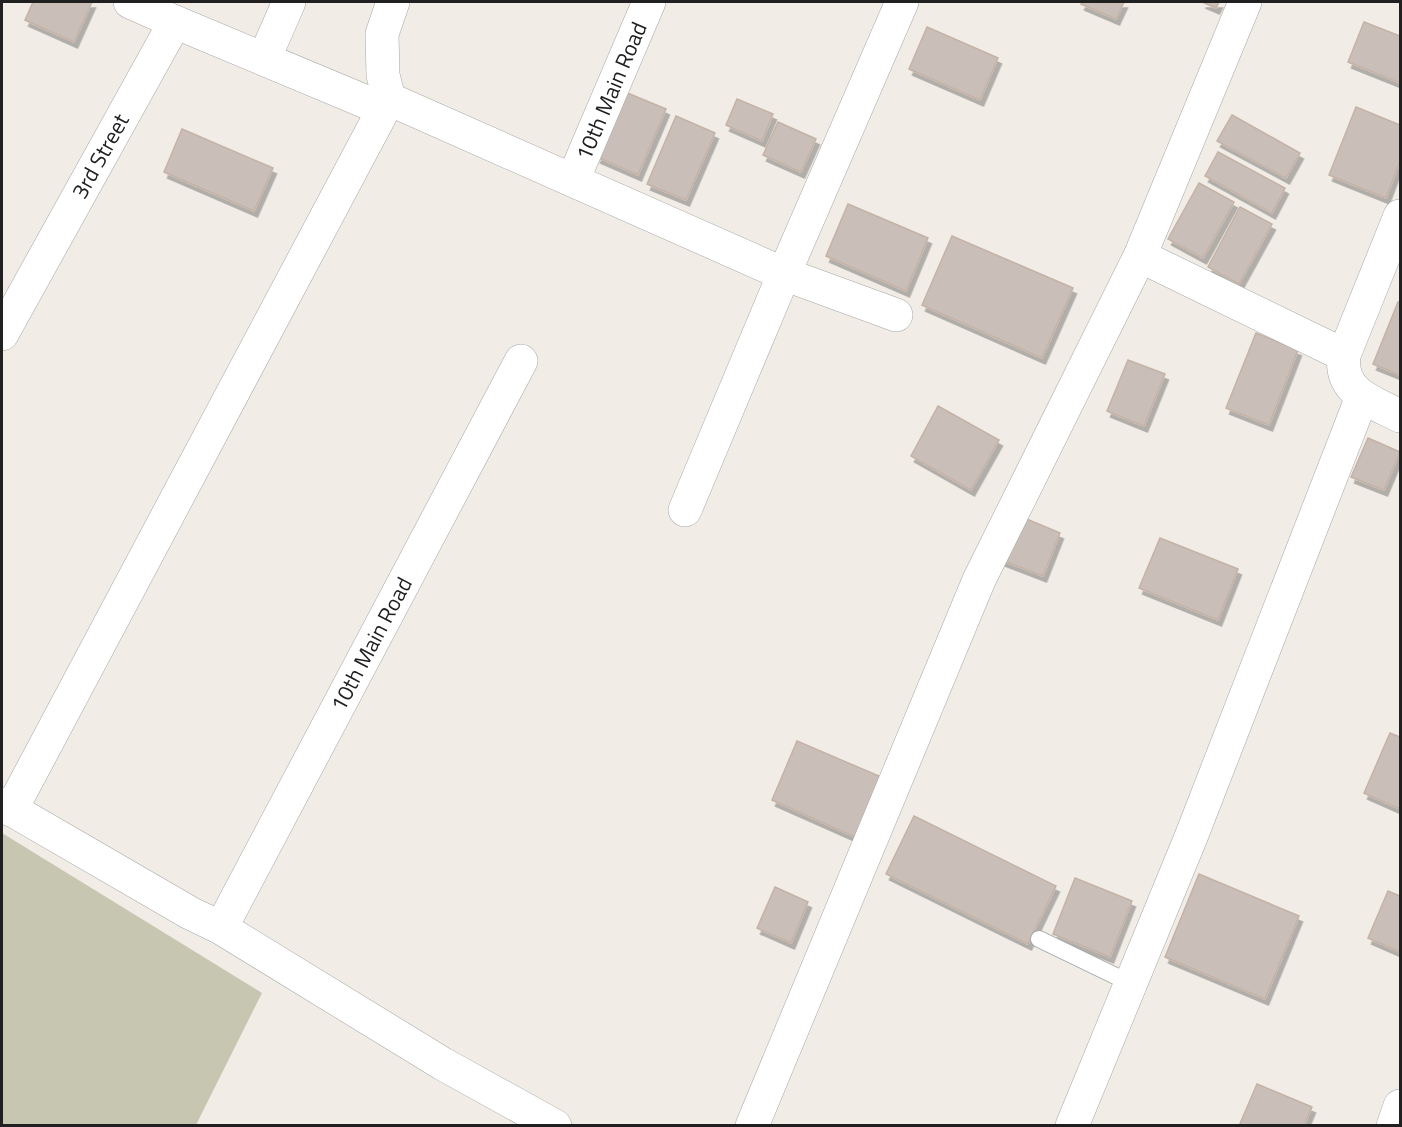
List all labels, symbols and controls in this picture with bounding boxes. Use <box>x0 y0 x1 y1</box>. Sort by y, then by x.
street label: 10th Main Road <box>567 16 655 166</box>
street label: 3rd Street <box>63 107 138 205</box>
street label: 10th Main Road <box>321 571 421 717</box>

